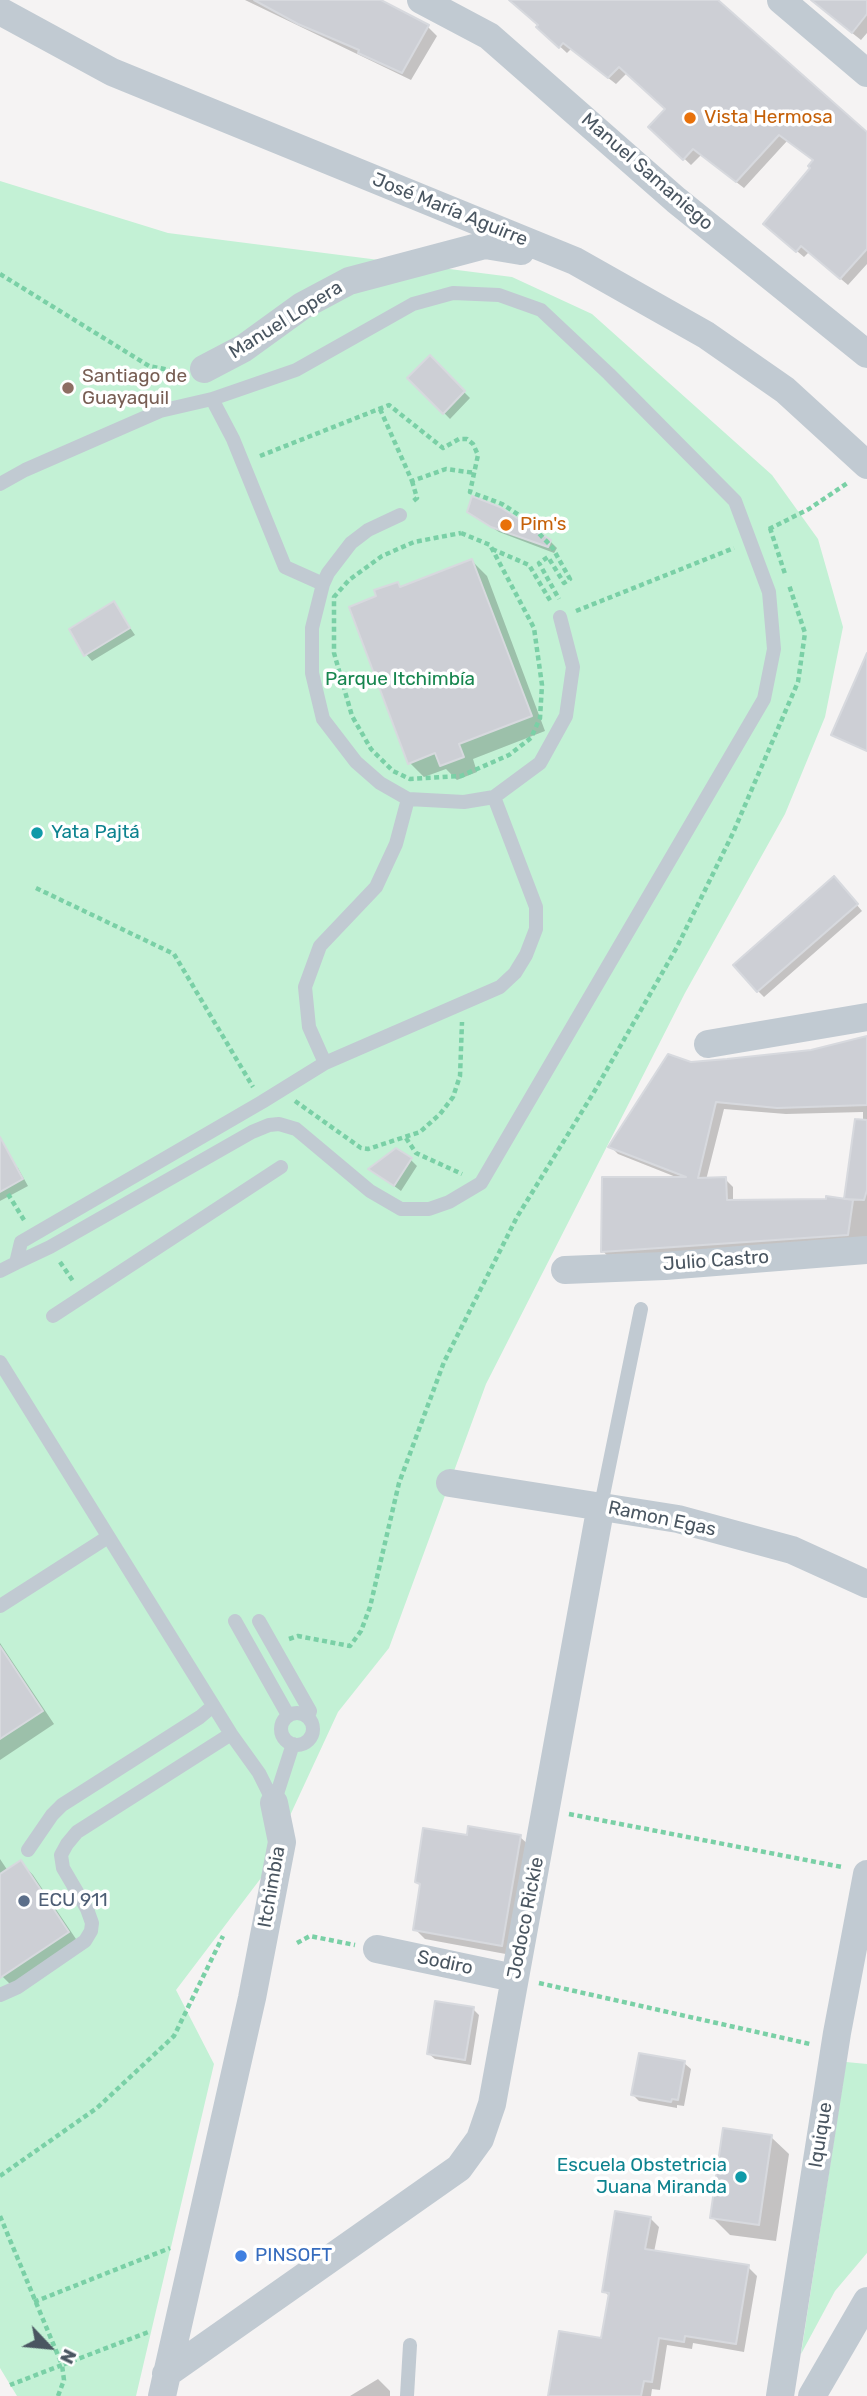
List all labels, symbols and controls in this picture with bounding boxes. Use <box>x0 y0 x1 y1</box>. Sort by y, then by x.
place label: Vista Hermosa <box>704 107 833 129</box>
street label: Manuel Samaniego <box>576 109 718 235</box>
marker: Vista Hermosa <box>682 110 698 126</box>
street label: José María Aguirre <box>369 168 531 252</box>
street label: Manuel Lopera <box>225 276 347 364</box>
place label: Santiago de Guayaquil <box>82 366 187 410</box>
marker: Santiago de Guayaquil <box>60 380 76 396</box>
place label: Pim's <box>520 514 567 536</box>
marker: Pim's <box>498 517 514 533</box>
park label: Parque Itchimbía <box>325 669 475 691</box>
place label: Yata Pajtá <box>51 822 140 844</box>
marker: Yata Pajtá <box>29 825 45 841</box>
street label: Julio Castro <box>662 1246 770 1276</box>
street label: Ramon Egas <box>606 1496 718 1542</box>
street label: Itchimbia <box>254 1844 290 1930</box>
street label: Jodoco Rickie <box>503 1855 549 1981</box>
place label: ECU 911 <box>38 1890 108 1912</box>
marker: ECU 911 <box>16 1893 32 1909</box>
street label: Sodiro <box>415 1946 475 1980</box>
street label: Iquique <box>805 2101 837 2169</box>
place label: Escuela Obstetricia Juana Miranda <box>557 2155 727 2199</box>
marker: Escuela Obstetricia Juana Miranda <box>733 2169 749 2185</box>
place label: PINSOFT <box>255 2245 332 2267</box>
marker: PINSOFT <box>233 2248 249 2264</box>
north arrow <box>14 2312 84 2382</box>
text: N <box>55 2345 82 2368</box>

